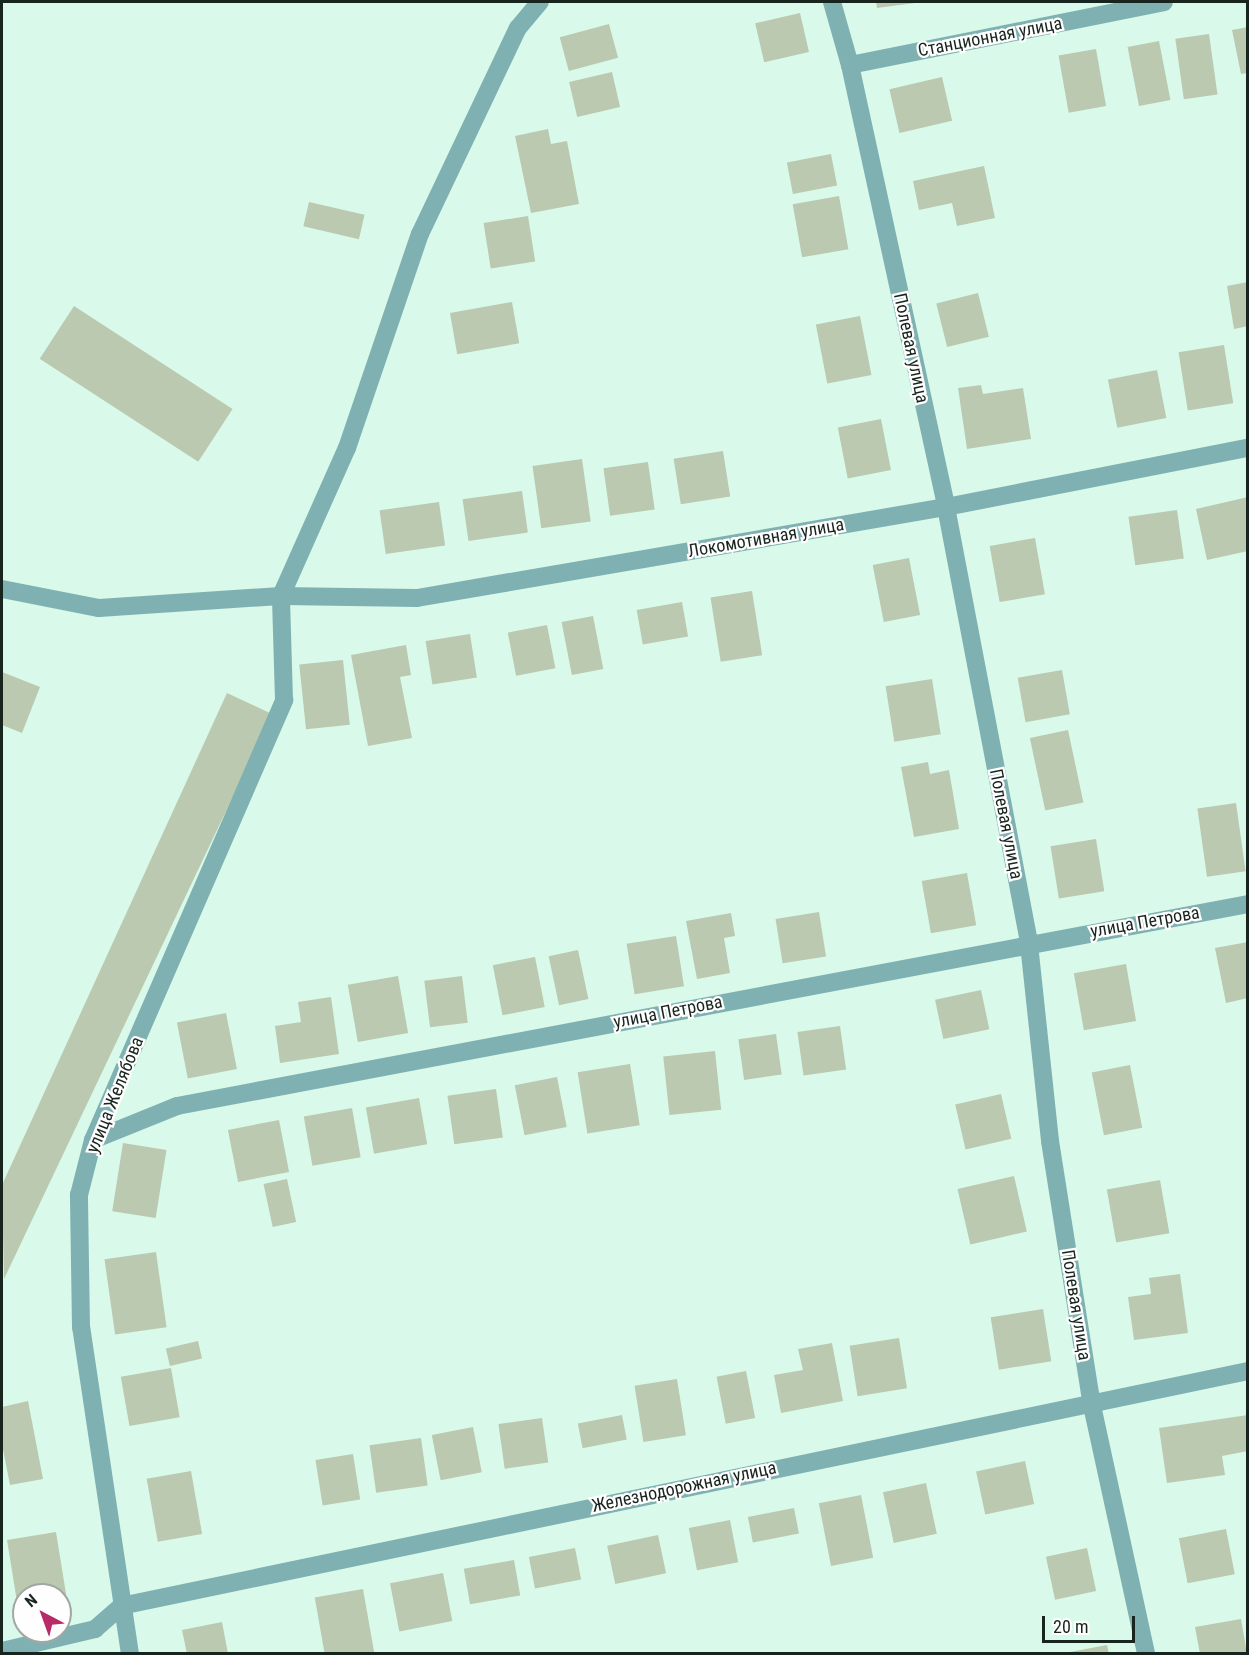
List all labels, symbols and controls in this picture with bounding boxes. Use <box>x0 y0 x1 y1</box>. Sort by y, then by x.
street label: Станционная улица <box>916 12 1064 62</box>
street label: Полевая улица <box>889 291 933 405</box>
street label: Локомотивная улица <box>686 514 846 562</box>
street label: Полевая улица <box>985 767 1027 881</box>
street label: улица Петрова <box>1089 902 1201 942</box>
street label: улица Петрова <box>612 991 724 1033</box>
street label: улица Желябова <box>82 1034 148 1156</box>
street label: Полевая улица <box>1057 1248 1095 1362</box>
street label: Железнодорожная улица <box>590 1457 778 1517</box>
north arrow <box>12 1583 72 1643</box>
text: N <box>21 1590 41 1611</box>
scale bar <box>1045 1604 1138 1642</box>
text: 20 m <box>1053 1616 1088 1637</box>

